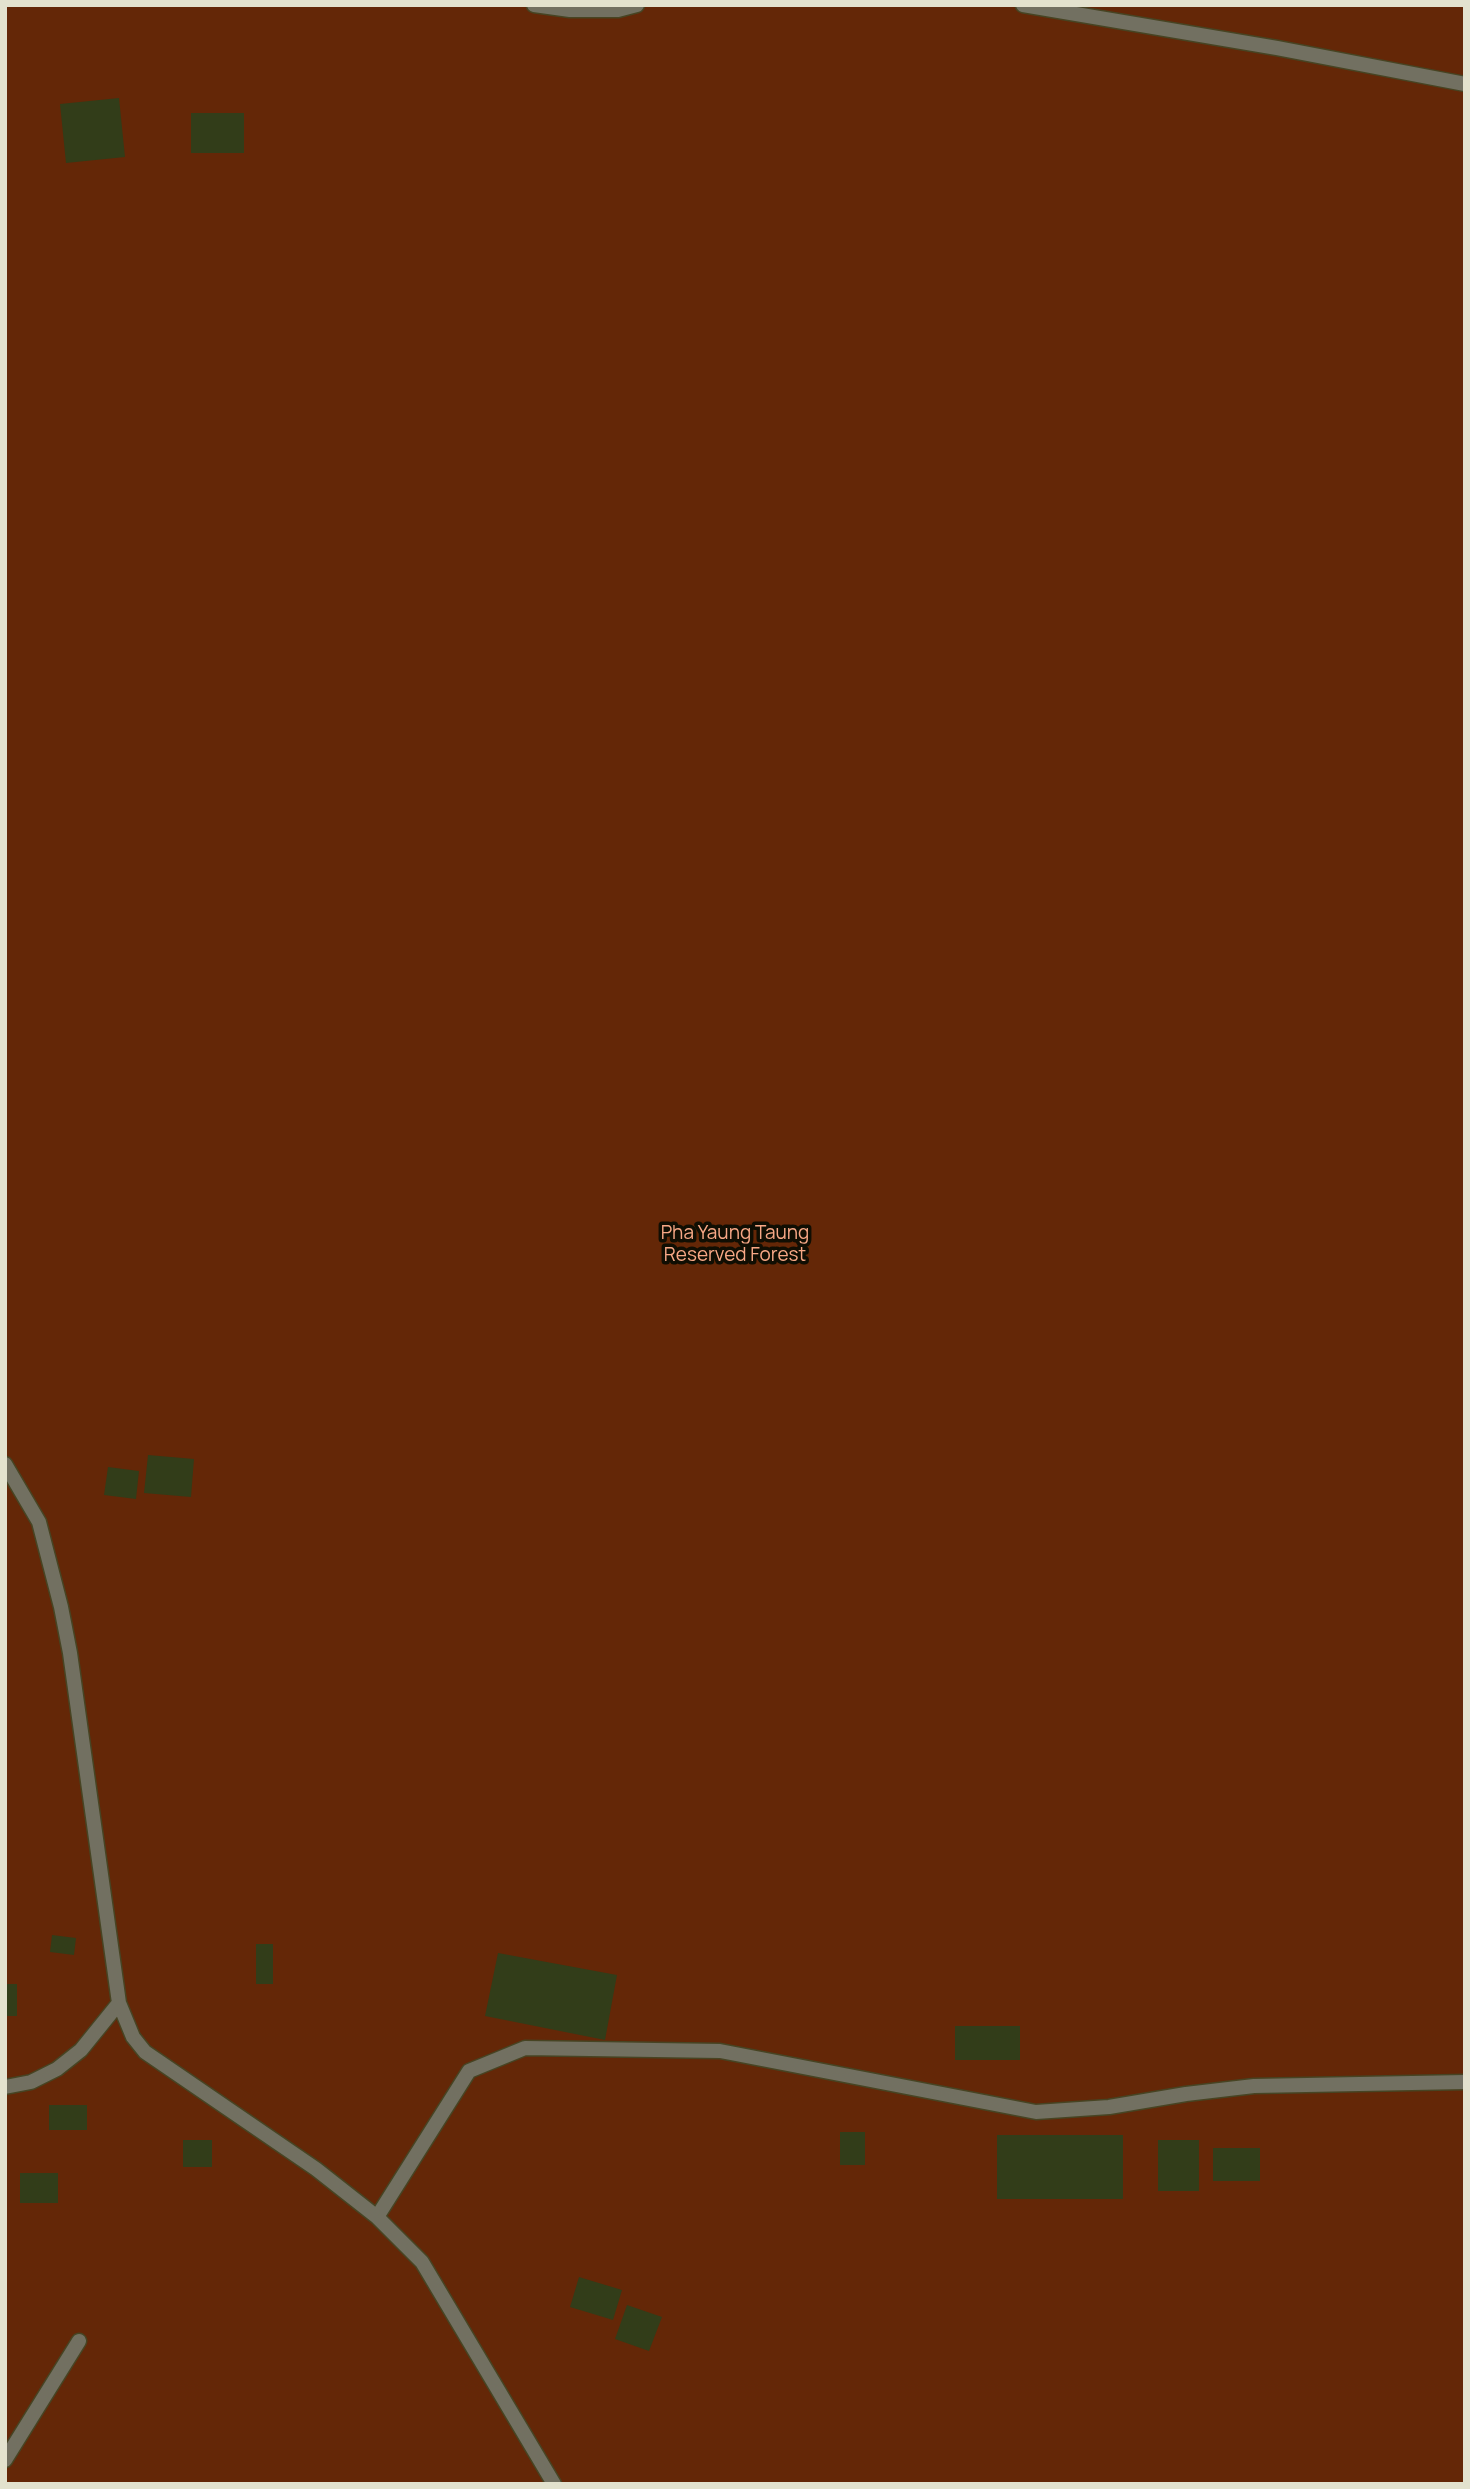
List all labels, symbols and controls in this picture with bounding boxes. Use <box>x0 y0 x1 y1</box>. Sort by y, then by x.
park label: Pha Yaung Taung Reserved Forest <box>661 1223 809 1267</box>

